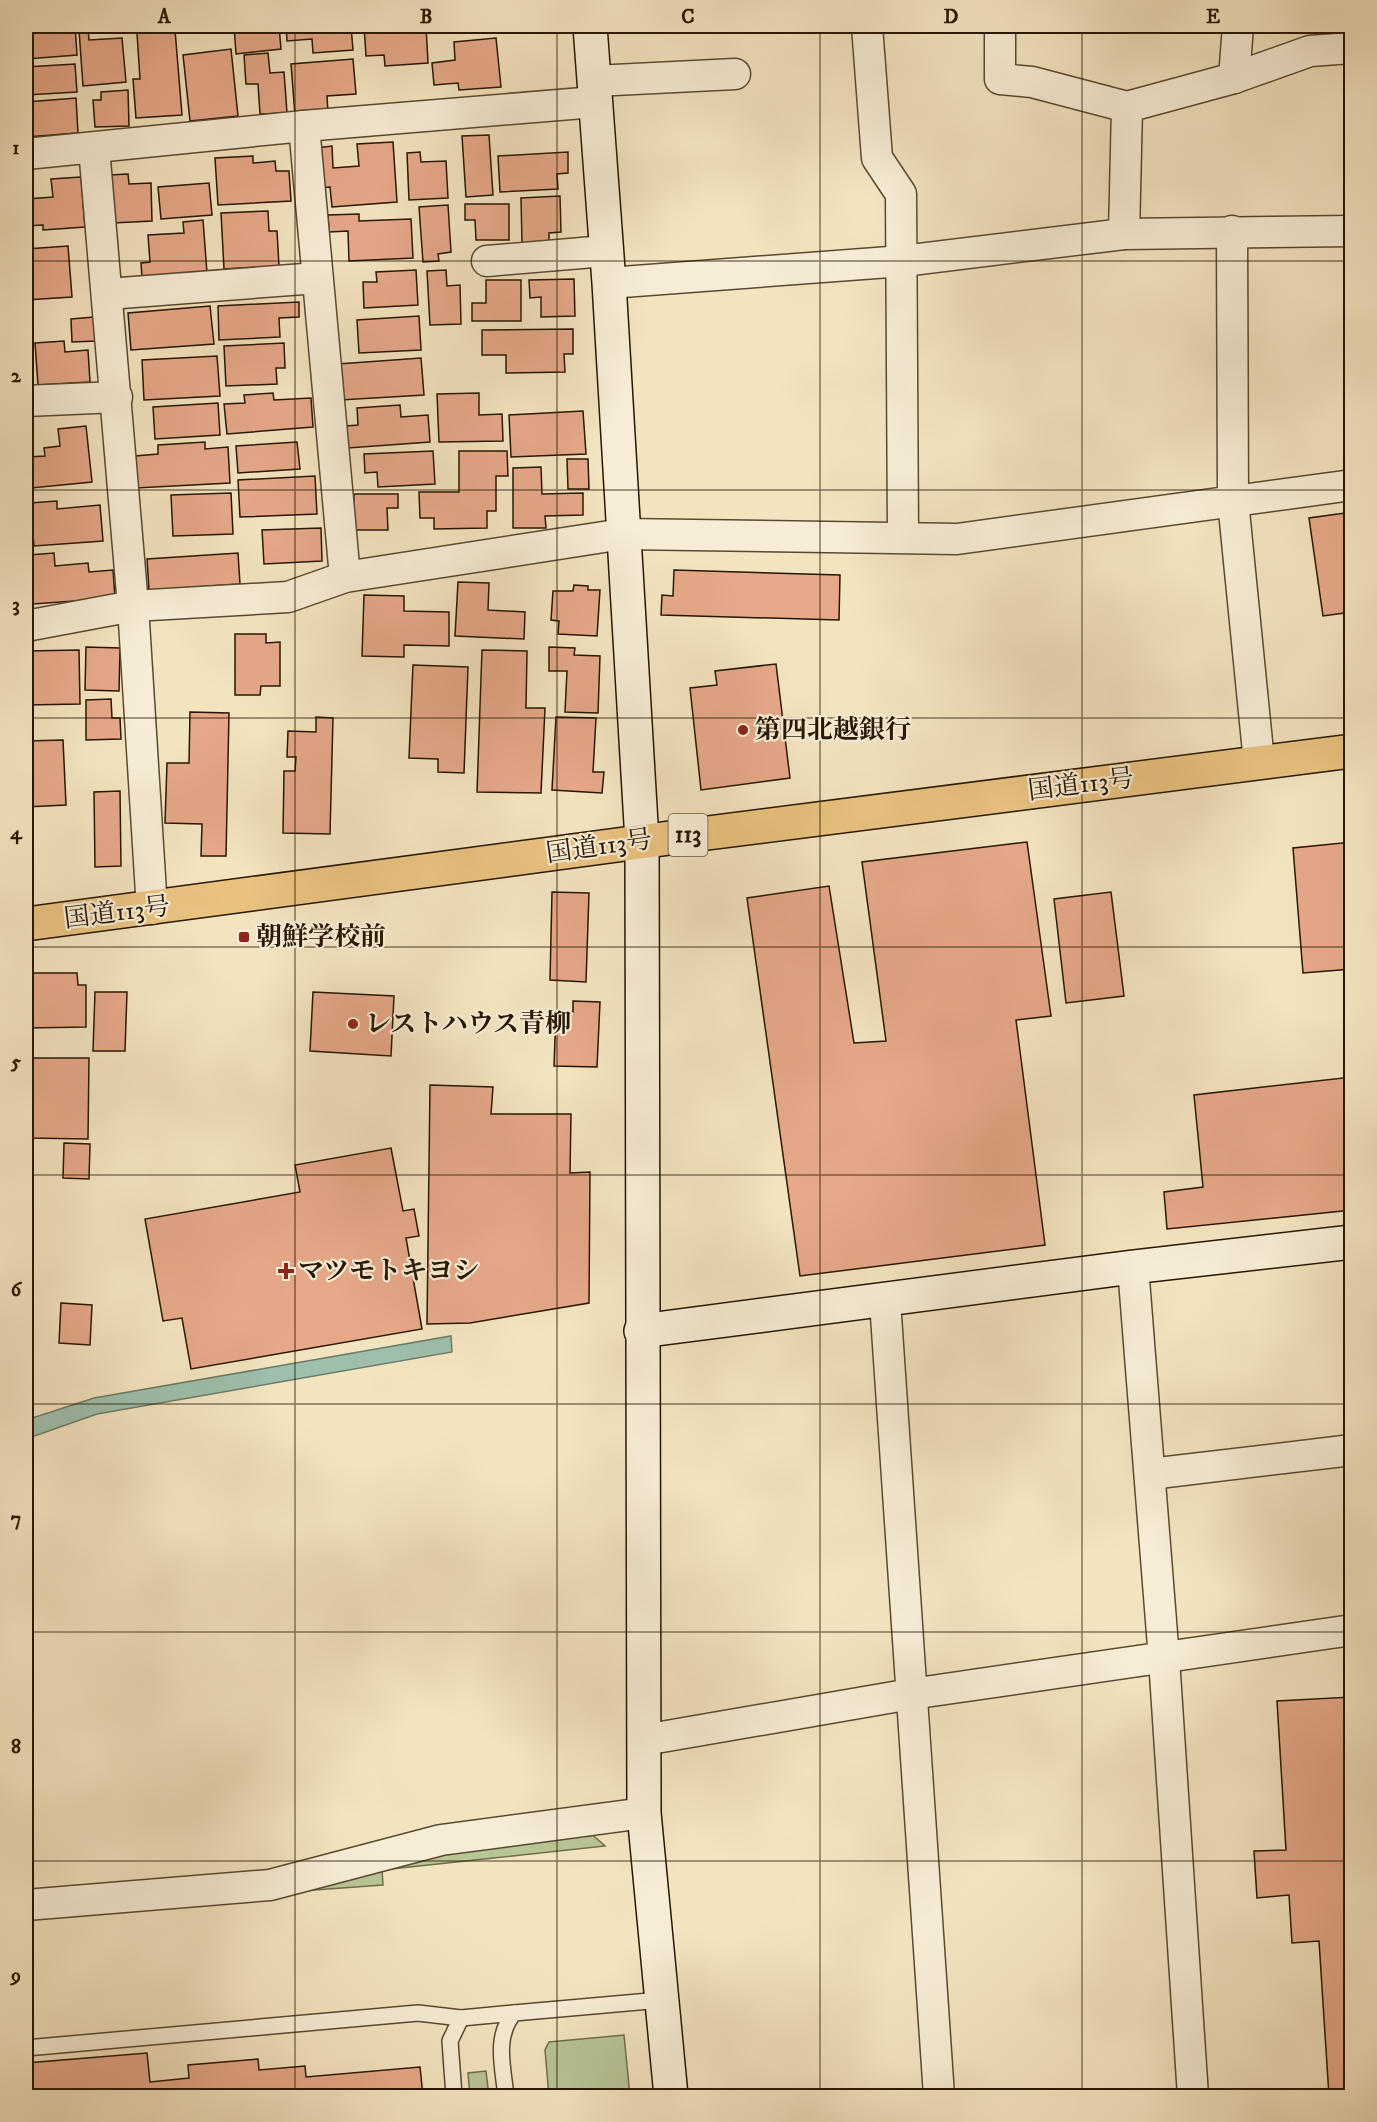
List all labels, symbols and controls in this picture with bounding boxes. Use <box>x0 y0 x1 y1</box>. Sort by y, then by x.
text: A <box>157 5 172 30</box>
text: B <box>420 5 432 30</box>
text: C <box>681 5 695 30</box>
text: D <box>944 5 959 30</box>
text: E <box>1206 5 1220 30</box>
text: 1 <box>12 136 20 161</box>
text: 2 <box>11 364 22 389</box>
text: 3 <box>12 593 20 618</box>
place label: 第四北越銀行 <box>755 714 911 747</box>
marker: 第四北越銀行 <box>736 723 750 737</box>
street label: 国道113号 <box>1026 762 1136 808</box>
road number: 113 <box>668 814 708 856</box>
text: 4 <box>10 821 23 846</box>
street label: 国道113号 <box>544 823 654 871</box>
street label: 国道113号 <box>62 890 172 936</box>
place label: 朝鮮学校前 <box>256 921 386 954</box>
marker: 朝鮮学校前 <box>237 930 251 944</box>
place label: レストハウス青柳 <box>365 1008 571 1041</box>
marker: レストハウス青柳 <box>346 1017 360 1031</box>
text: 5 <box>10 1050 21 1075</box>
place label: マツモトキヨシ <box>298 1255 479 1288</box>
marker: マツモトキヨシ <box>279 1264 293 1278</box>
text: 6 <box>11 1278 23 1303</box>
text: 7 <box>11 1507 21 1532</box>
text: 8 <box>11 1735 21 1760</box>
text: 9 <box>9 1964 21 1989</box>

